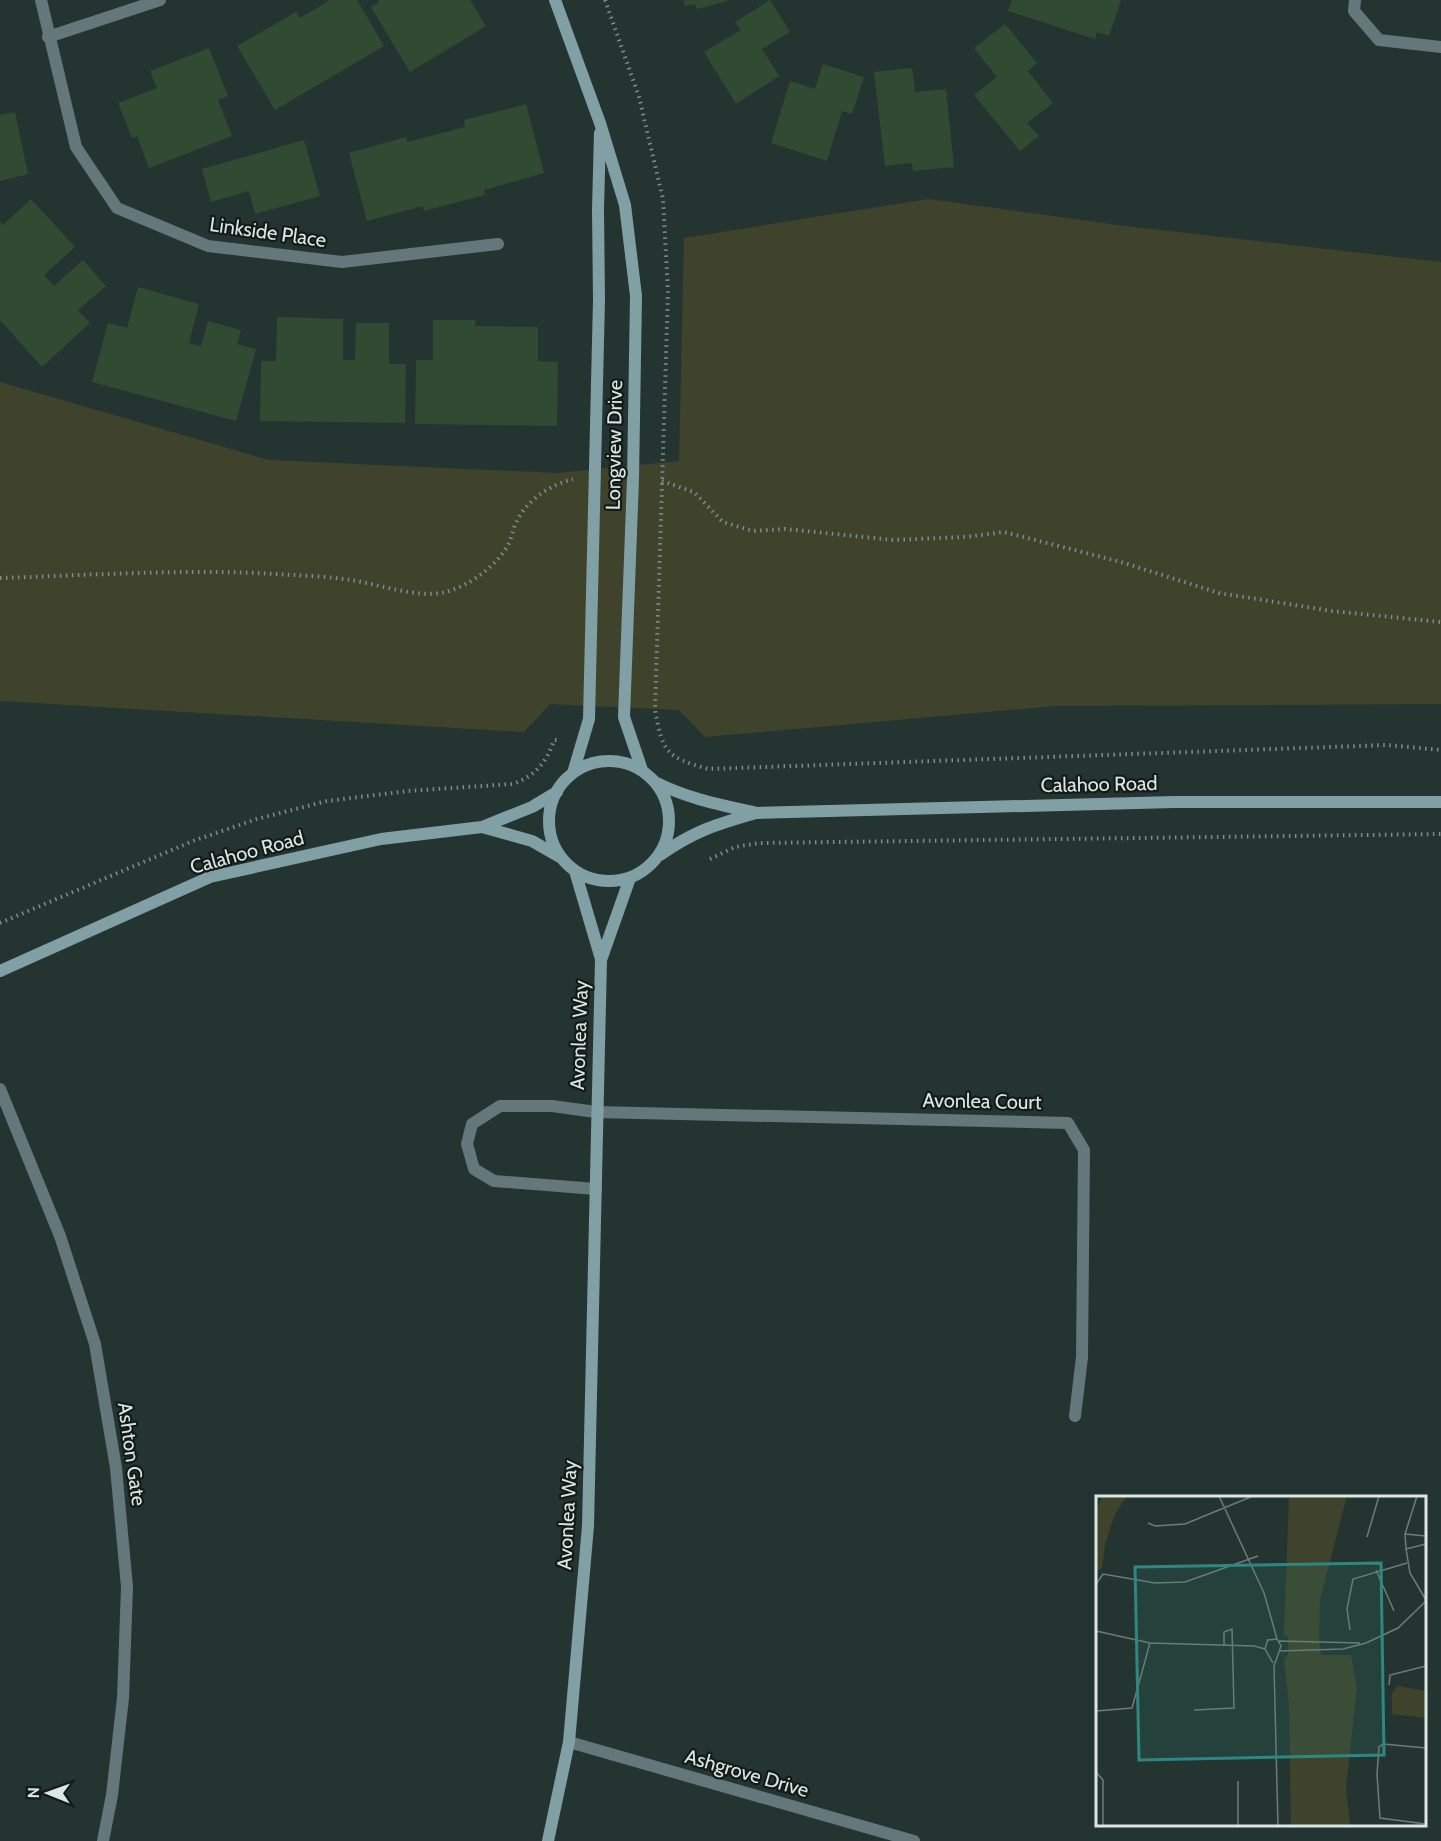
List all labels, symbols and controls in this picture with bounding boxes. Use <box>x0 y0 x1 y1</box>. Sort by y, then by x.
street label: Linkside Place <box>208 212 328 252</box>
street label: Longview Drive <box>601 380 627 510</box>
street label: Calahoo Road <box>1040 771 1158 797</box>
street label: Calahoo Road <box>187 825 307 879</box>
street label: Avonlea Way <box>565 980 593 1090</box>
street label: Avonlea Court <box>922 1088 1042 1114</box>
street label: Ashton Gate <box>113 1401 151 1507</box>
street label: Avonlea Way <box>552 1460 582 1570</box>
inset map <box>1096 1496 1426 1826</box>
street label: Ashgrove Drive <box>682 1744 812 1802</box>
north arrow <box>18 1763 78 1823</box>
text: N <box>24 1787 43 1799</box>

